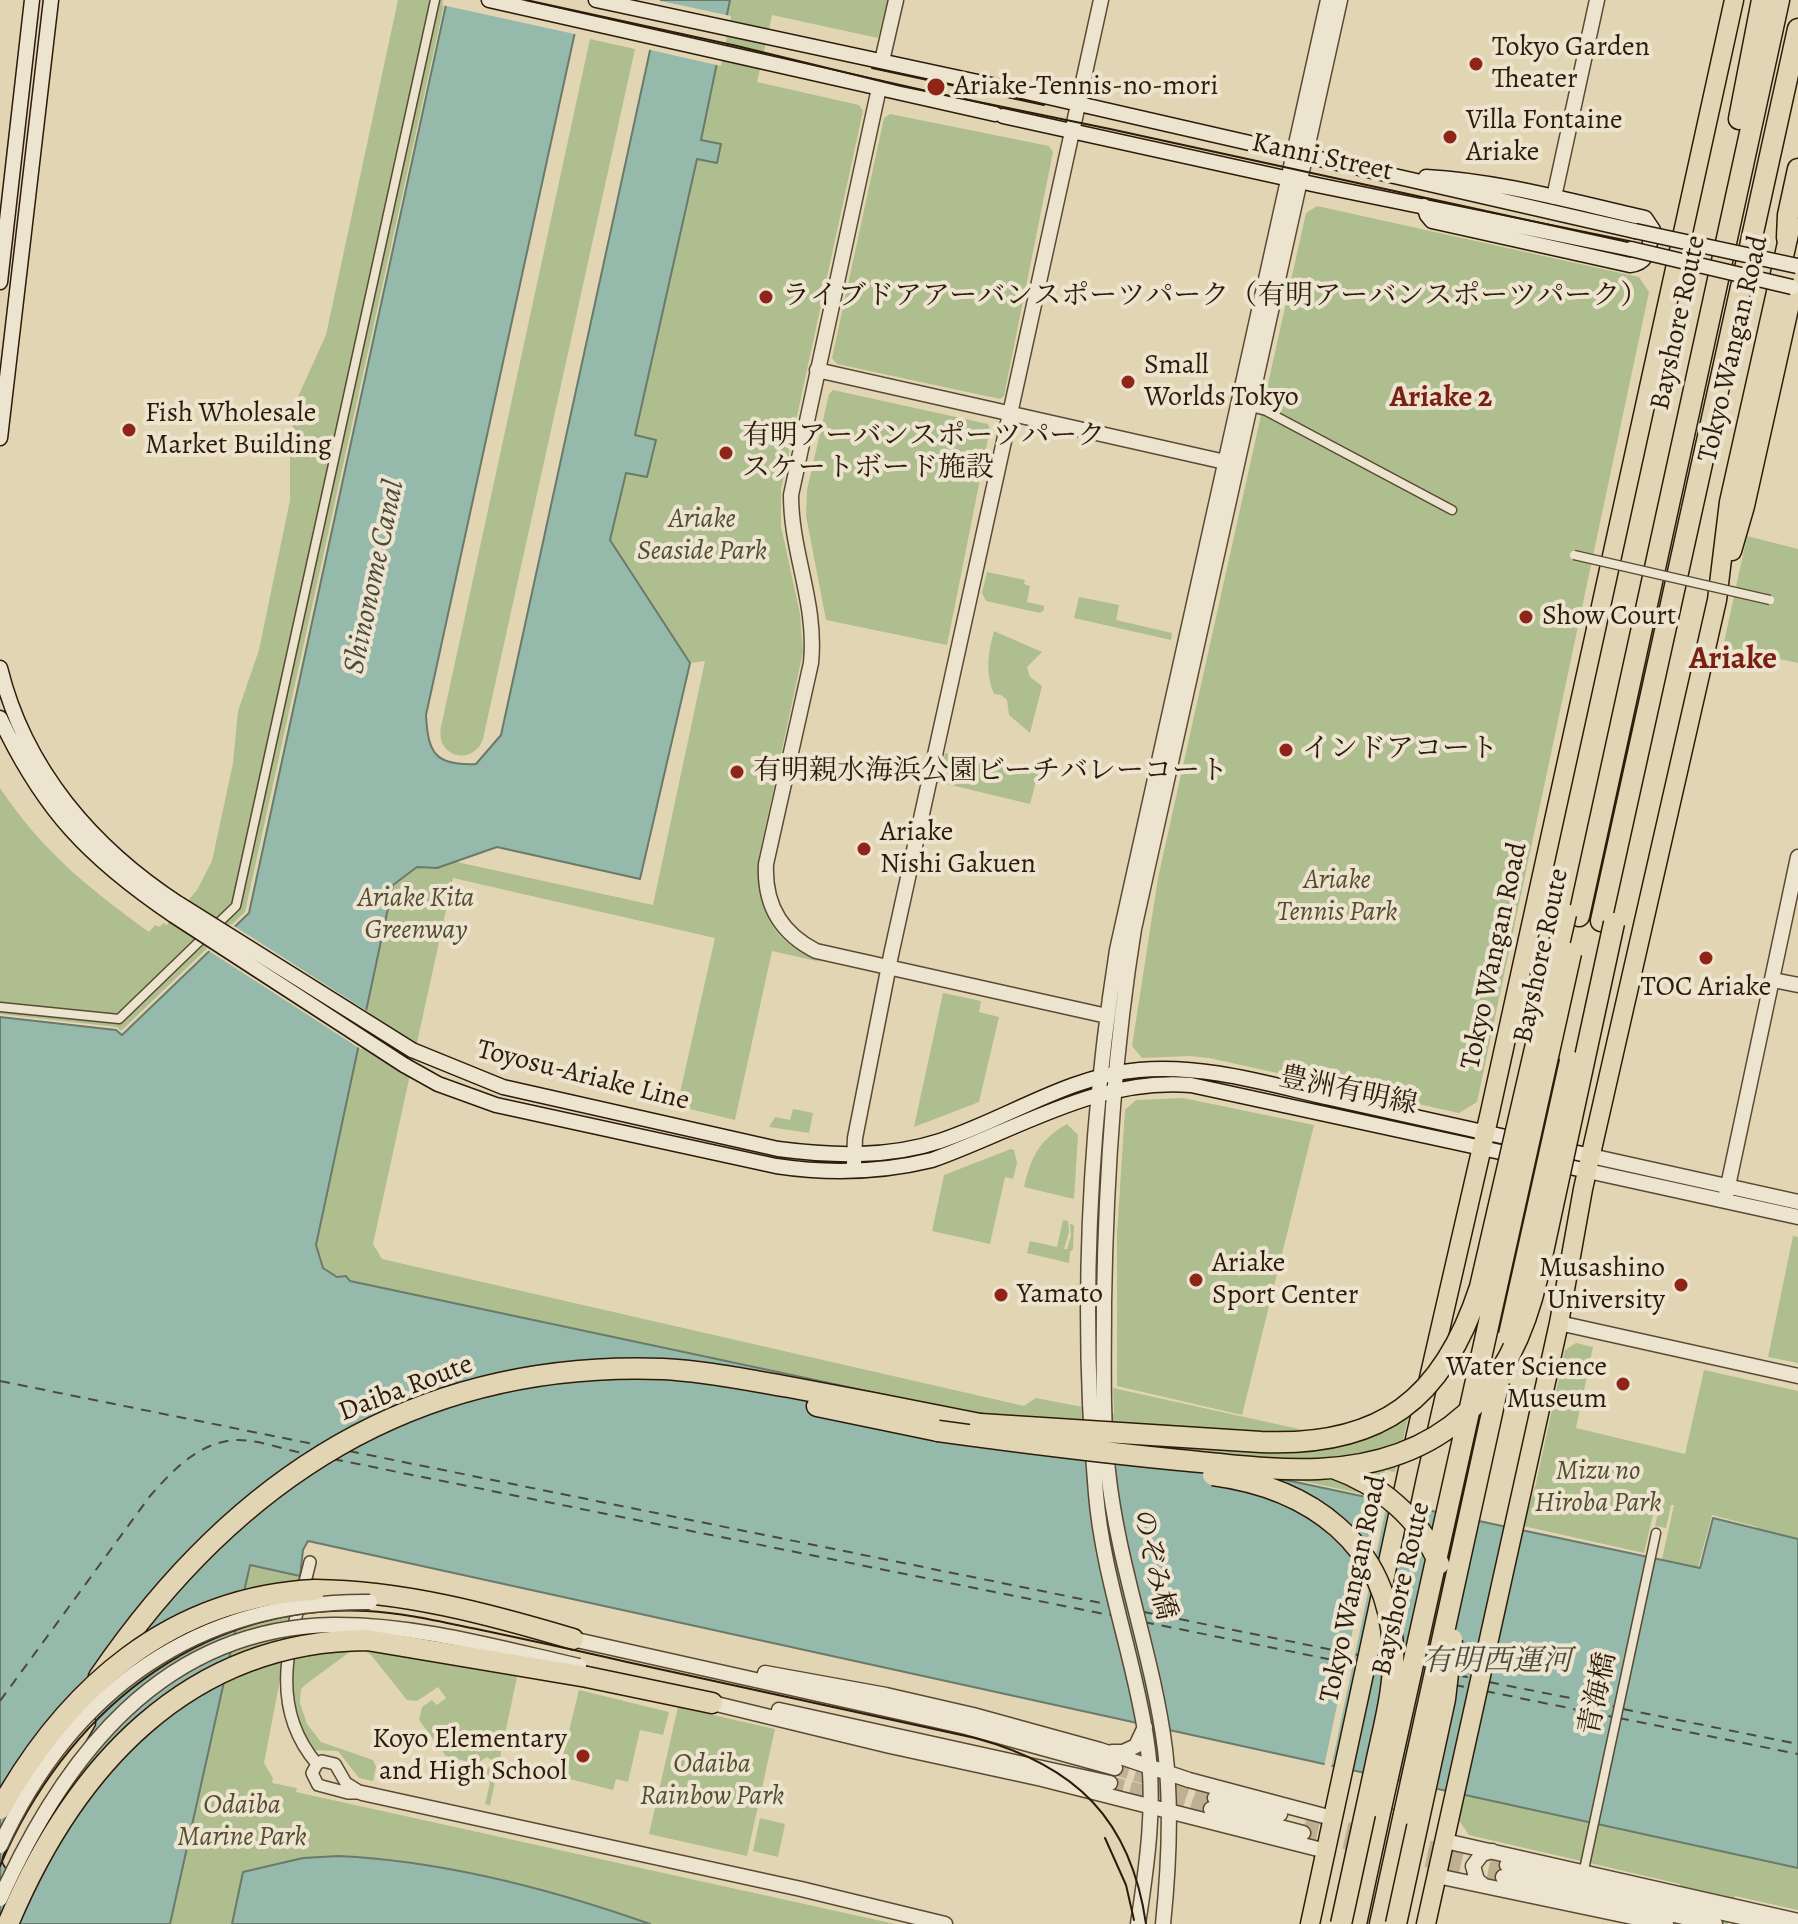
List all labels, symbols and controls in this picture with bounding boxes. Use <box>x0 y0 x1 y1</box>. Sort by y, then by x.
place label: Tokyo Garden Theater <box>1492 31 1650 97</box>
marker: Tokyo Garden Theater <box>1467 55 1485 73</box>
place label: Ariake-Tennis-no-mori <box>954 70 1218 104</box>
marker: Ariake-Tennis-no-mori <box>925 76 947 98</box>
place label: Villa Fontaine Ariake <box>1466 104 1623 170</box>
street label: Kanni Street <box>1248 127 1396 189</box>
marker: Villa Fontaine Ariake <box>1441 128 1459 146</box>
street label: Bayshore Route <box>1644 233 1714 413</box>
street label: Tokyo Wangan Road <box>1692 233 1776 465</box>
place label: ライブドアアーバンスポーツパーク（有明アーバンスポーツパーク） <box>782 280 1648 314</box>
marker: ライブドアアーバンスポーツパーク（有明アーバンスポーツパーク） <box>757 288 775 306</box>
place label: Small Worlds Tokyo <box>1144 349 1299 415</box>
marker: Small Worlds Tokyo <box>1119 373 1137 391</box>
district label: Ariake 2 <box>1390 381 1492 417</box>
place label: Fish Wholesale Market Building <box>145 397 332 463</box>
place label: 有明アーバンスポーツパーク スケートボード施設 <box>742 420 1105 486</box>
marker: Fish Wholesale Market Building <box>120 421 138 439</box>
marker: 有明アーバンスポーツパーク スケートボード施設 <box>717 444 735 462</box>
water label: Shinonome Canal <box>337 477 413 677</box>
park label: Ariake Seaside Park <box>637 503 767 569</box>
place label: Show Court <box>1542 600 1676 634</box>
marker: Show Court <box>1517 608 1535 626</box>
district label: Ariake <box>1689 641 1777 679</box>
place label: インドアコート <box>1302 733 1498 767</box>
marker: インドアコート <box>1277 741 1295 759</box>
place label: 有明親水海浜公園ビーチバレーコート <box>753 755 1228 789</box>
marker: 有明親水海浜公園ビーチバレーコート <box>728 763 746 781</box>
place label: Ariake Nishi Gakuen <box>880 816 1036 882</box>
street label: Tokyo Wangan Road <box>1455 839 1535 1073</box>
marker: Ariake Nishi Gakuen <box>855 840 873 858</box>
park label: Ariake Tennis Park <box>1277 864 1397 930</box>
street label: Bayshore Route <box>1507 866 1577 1046</box>
park label: Ariake Kita Greenway <box>358 882 474 948</box>
marker: TOC Ariake <box>1697 949 1715 967</box>
place label: TOC Ariake <box>1641 971 1771 1005</box>
street label: Toyosu-Ariake Line <box>473 1033 693 1119</box>
street label: 豊洲有明線 <box>1276 1061 1420 1123</box>
place label: Ariake Sport Center <box>1212 1247 1358 1313</box>
place label: Musashino University <box>1539 1252 1665 1318</box>
marker: Ariake Sport Center <box>1187 1271 1205 1289</box>
marker: Musashino University <box>1672 1276 1690 1294</box>
place label: Yamato <box>1017 1278 1103 1312</box>
marker: Yamato <box>992 1286 1010 1304</box>
street label: Daiba Route <box>334 1348 478 1430</box>
place label: Water Science Museum <box>1446 1351 1607 1417</box>
marker: Water Science Museum <box>1614 1375 1632 1393</box>
park label: Mizu no Hiroba Park <box>1534 1455 1662 1521</box>
street label: Tokyo Wangan Road <box>1314 1472 1394 1706</box>
street label: Bayshore Route <box>1366 1499 1438 1679</box>
street label: のぞみ橋 <box>1124 1507 1182 1623</box>
water label: 有明西運河 <box>1422 1645 1572 1681</box>
street label: 青海橋 <box>1574 1649 1624 1739</box>
place label: Koyo Elementary and High School <box>372 1723 567 1789</box>
marker: Koyo Elementary and High School <box>574 1747 592 1765</box>
park label: Odaiba Rainbow Park <box>640 1748 784 1814</box>
park label: Odaiba Marine Park <box>177 1789 307 1855</box>

